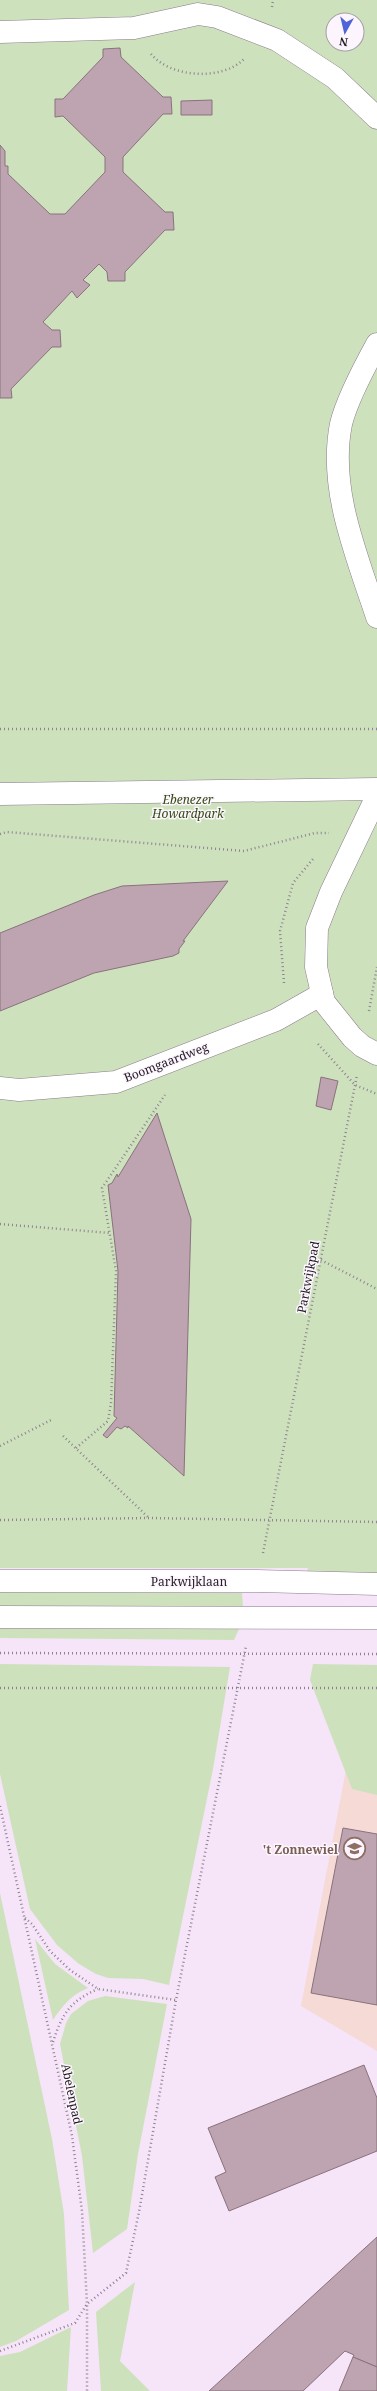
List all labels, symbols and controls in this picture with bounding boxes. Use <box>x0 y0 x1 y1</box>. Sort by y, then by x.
north arrow <box>325 12 365 52</box>
text: N <box>338 34 349 50</box>
park label: Ebenezer Howardpark <box>151 791 225 822</box>
street label: Boomgaardweg <box>121 1038 211 1086</box>
street label: Parkwijkpad <box>293 1239 323 1314</box>
street label: Parkwijklaan <box>151 1573 227 1590</box>
school or university icon: 't Zonnewiel <box>341 1836 367 1862</box>
place label: 't Zonnewiel <box>263 1841 339 1858</box>
street label: Abelenpad <box>57 2062 87 2127</box>

